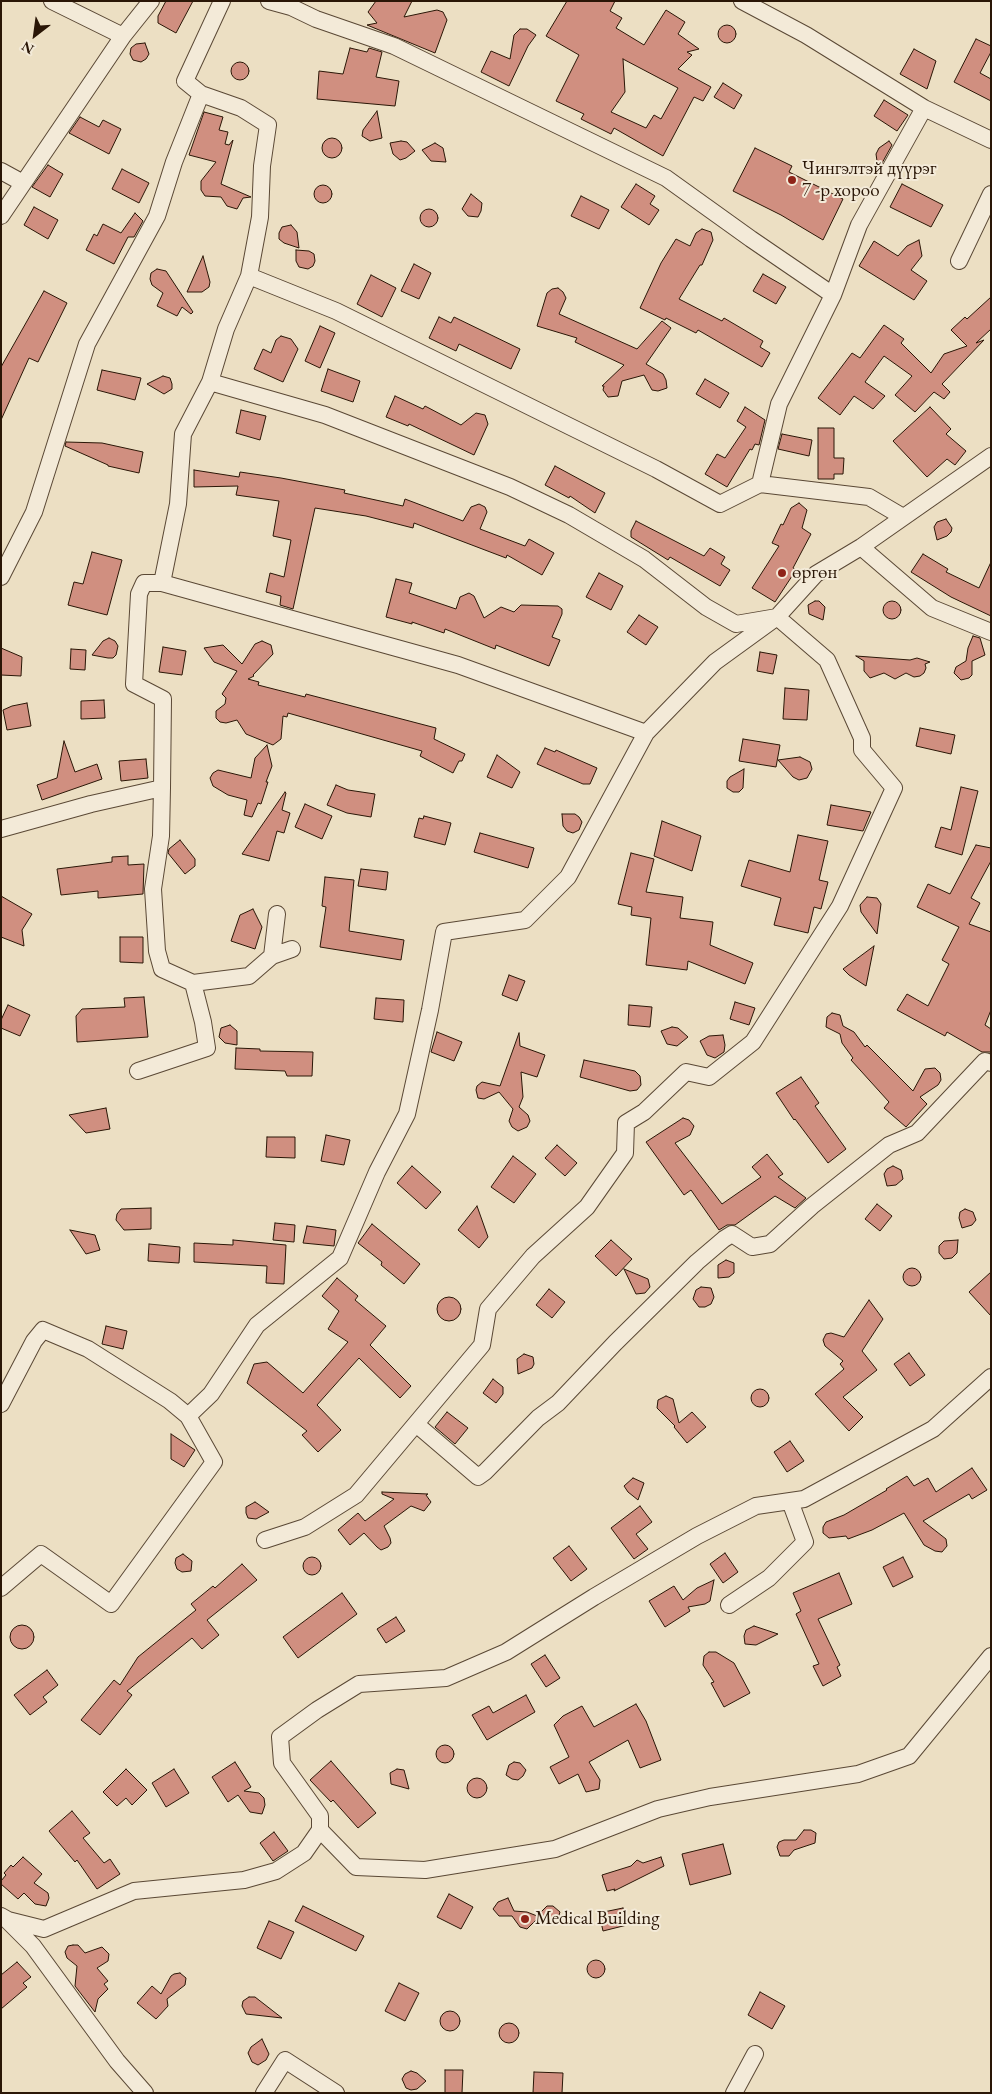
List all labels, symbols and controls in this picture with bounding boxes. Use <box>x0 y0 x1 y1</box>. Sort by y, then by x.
north arrow <box>10 10 60 60</box>
text: N <box>18 37 37 59</box>
place label: Чингэлтэй дүүрэг 7 -р хороо <box>802 158 936 202</box>
marker: Чингэлтэй дүүрэг 7 -р хороо <box>786 174 798 186</box>
place label: өргөн <box>792 562 837 584</box>
marker: өргөн <box>776 567 788 579</box>
place label: Medical Building <box>535 1908 660 1930</box>
marker: Medical Building <box>519 1913 531 1925</box>

